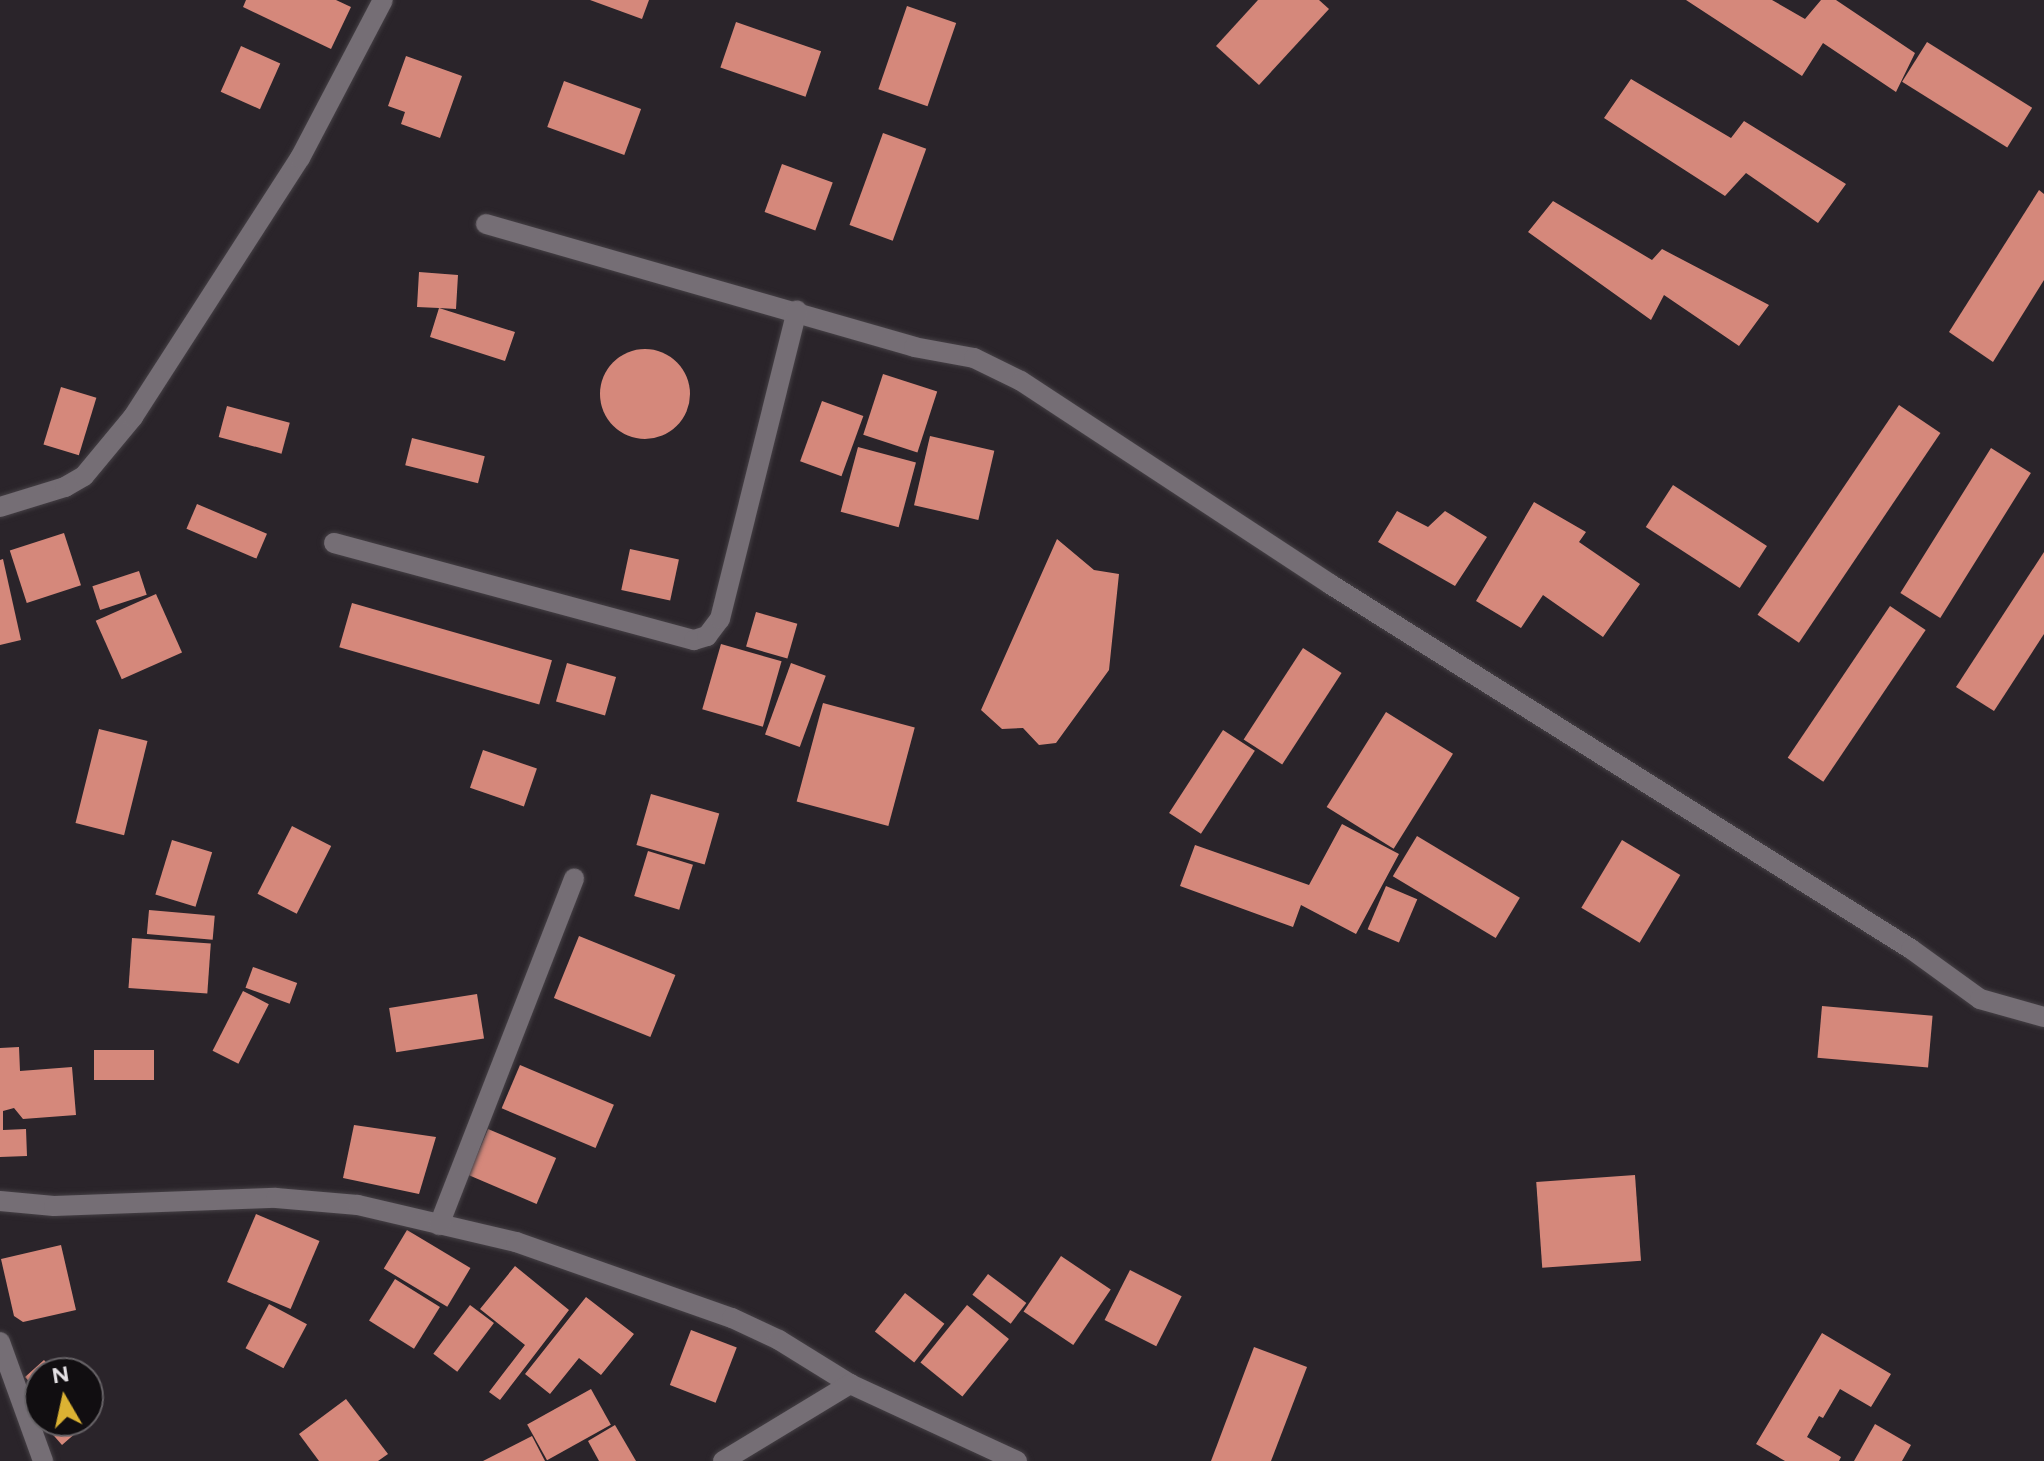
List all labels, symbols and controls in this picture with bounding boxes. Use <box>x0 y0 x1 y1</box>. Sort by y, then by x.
north arrow <box>24 1357 104 1437</box>
text: N <box>50 1360 71 1389</box>

